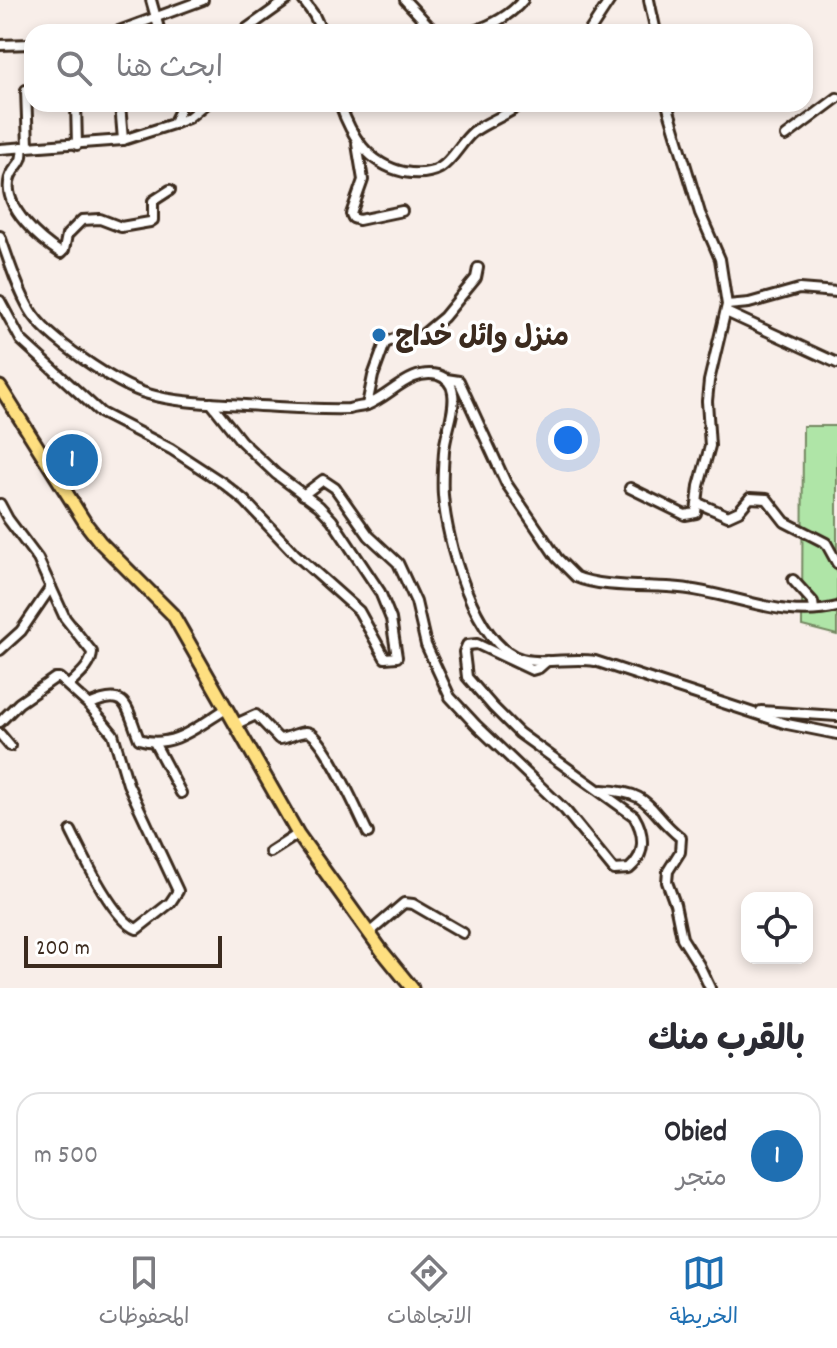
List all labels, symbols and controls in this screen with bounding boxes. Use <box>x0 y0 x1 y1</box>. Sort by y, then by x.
search box <box>24 24 813 112</box>
icon: search <box>52 46 96 90</box>
text: ابحث هنا <box>116 49 223 92</box>
place label: منزل وائل خداج <box>395 320 569 360</box>
marker: منزل وائل خداج <box>370 326 388 344</box>
your location <box>548 420 588 460</box>
pin: 1 <box>46 430 98 490</box>
map controls <box>741 892 813 964</box>
button: locate <box>741 892 813 964</box>
scale bar <box>24 932 222 968</box>
text: 200 m <box>36 934 90 965</box>
text: بالقرب منك <box>648 1018 805 1067</box>
text: Obied <box>664 1113 727 1156</box>
text: 500 m <box>34 1138 98 1175</box>
text: 1 <box>774 1138 780 1175</box>
text: متجر <box>676 1161 727 1198</box>
tab: المحفوظات <box>99 1251 189 1335</box>
tab: الاتجاهات <box>387 1251 472 1335</box>
tab: الخريطة <box>670 1251 738 1335</box>

